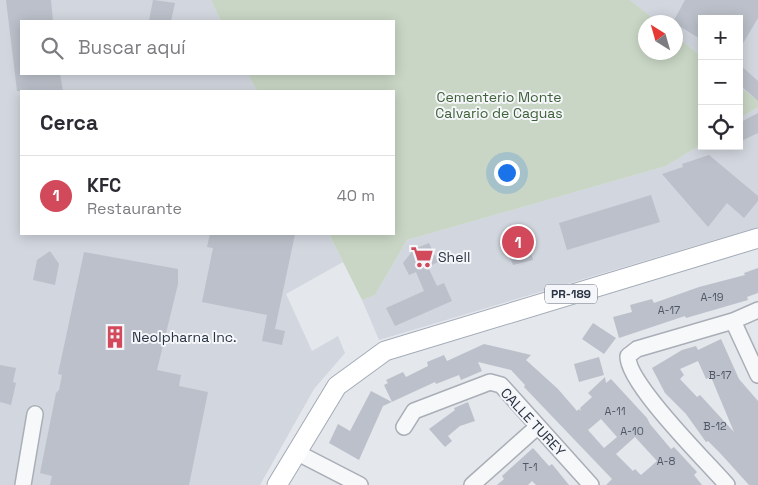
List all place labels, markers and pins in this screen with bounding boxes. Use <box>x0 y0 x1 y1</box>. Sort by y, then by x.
pin: 1 <box>502 223 534 261</box>
supermarket icon: Shell <box>409 244 435 270</box>
place label: Shell <box>438 248 470 266</box>
building icon: Neolpharna Inc. <box>102 324 128 350</box>
place label: Neolpharna Inc. <box>132 328 237 346</box>

